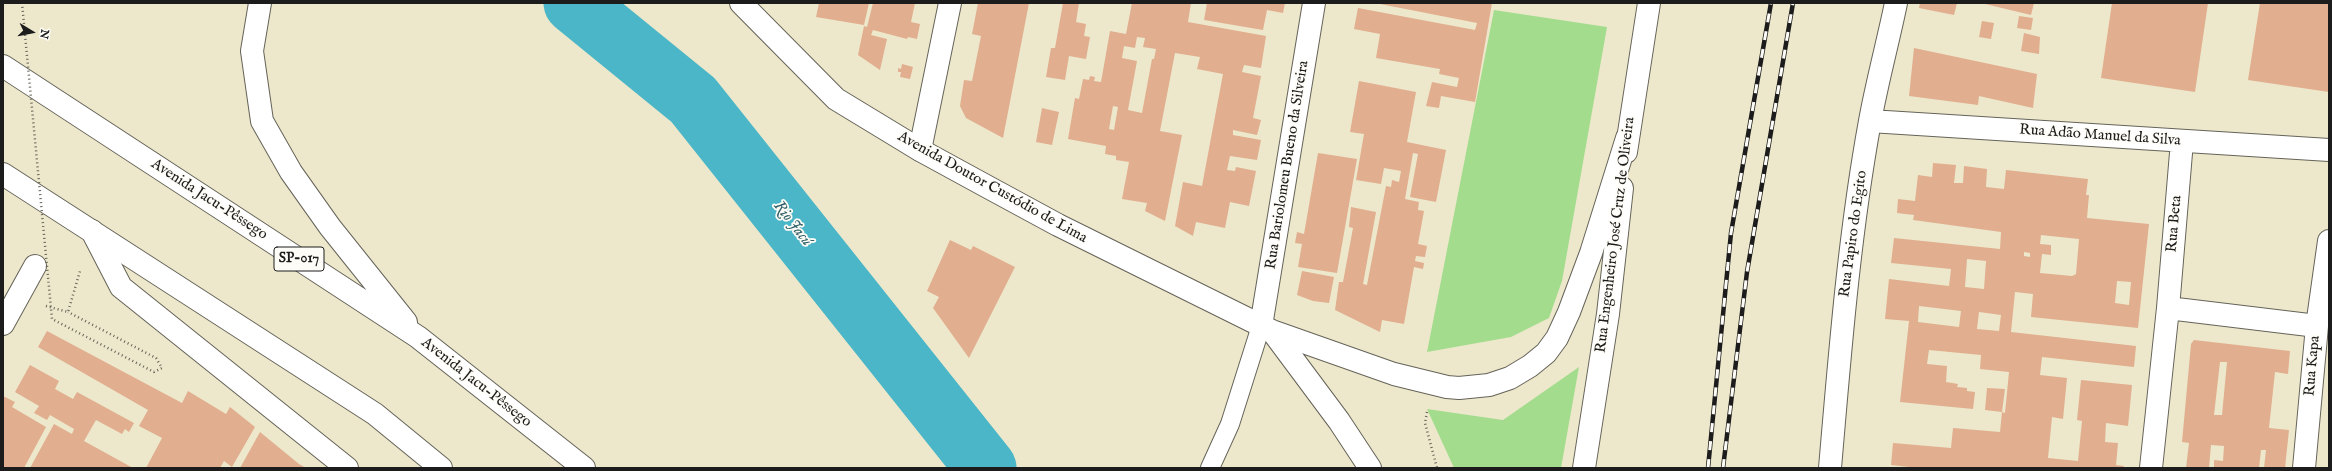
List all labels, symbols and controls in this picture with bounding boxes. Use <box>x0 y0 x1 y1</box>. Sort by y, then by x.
north arrow <box>12 12 52 52</box>
text: N <box>36 28 52 40</box>
street label: Rua Bariolomeu Bueno da Silveira <box>1263 59 1313 271</box>
street label: Rua Engenheiro José Cruz de Oliveira <box>1593 116 1639 354</box>
street label: Rua Adão Manuel da Silva <box>2019 121 2181 151</box>
street label: Avenida Doutor Custódio de Lima <box>894 128 1090 248</box>
street label: Avenida Jacu-Pêssego <box>147 156 271 244</box>
street label: Rua Papiro do Egito <box>1836 169 1872 299</box>
street label: Rua Beta <box>2164 195 2186 253</box>
water label: Rio Jacú <box>768 198 816 250</box>
road number: SP-017 <box>274 247 324 271</box>
street label: Avenida Jacu-Pêssego <box>417 334 535 432</box>
street label: Rua Kapa <box>2301 335 2325 397</box>

